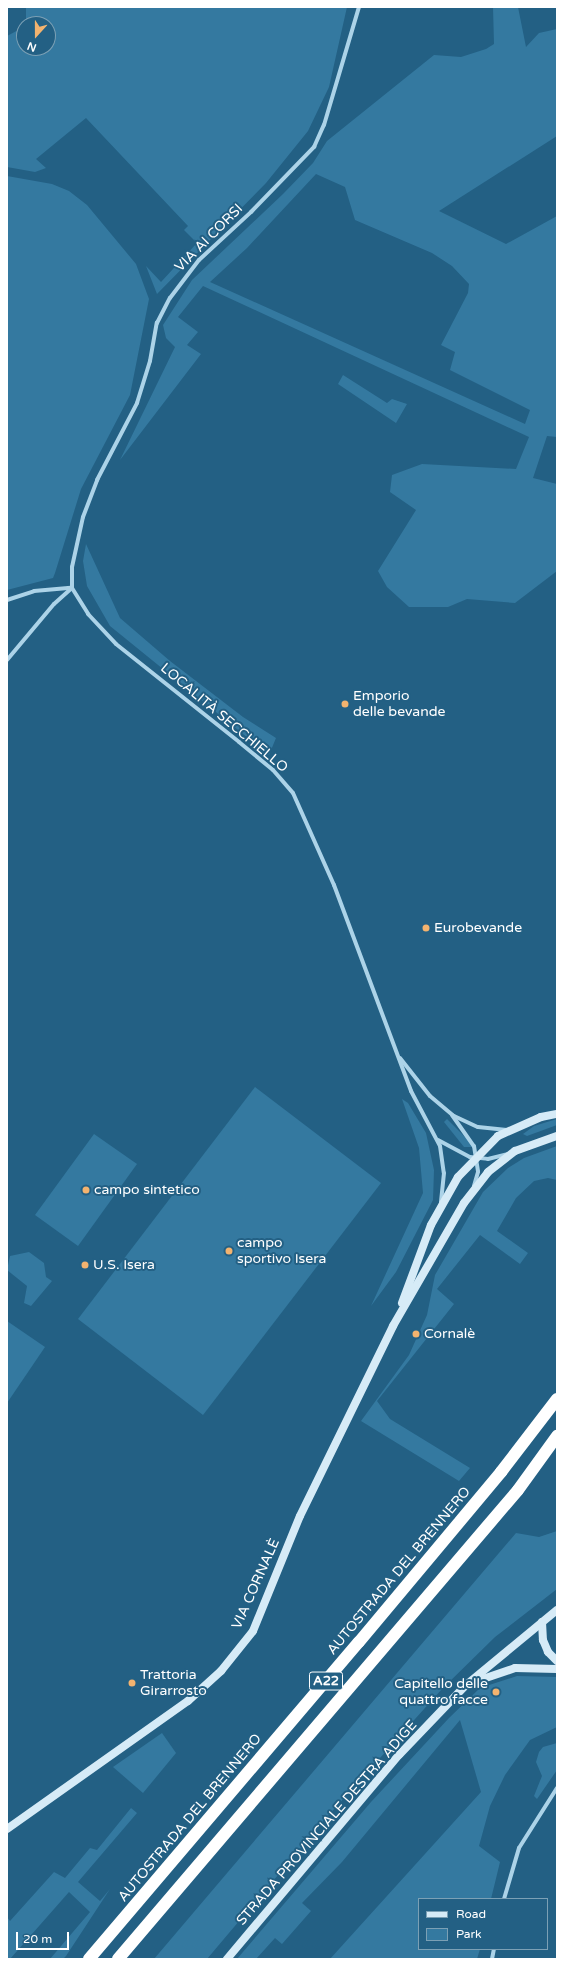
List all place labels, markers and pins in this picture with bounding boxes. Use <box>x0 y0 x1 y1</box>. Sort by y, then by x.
place label: Emporio delle bevande <box>353 688 445 720</box>
marker: Emporio delle bevande <box>340 699 350 709</box>
place label: Eurobevande <box>434 920 522 936</box>
marker: Eurobevande <box>421 923 431 933</box>
place label: campo sintetico <box>94 1182 200 1198</box>
marker: campo sintetico <box>81 1185 91 1195</box>
place label: campo sportivo Isera <box>237 1235 326 1268</box>
marker: campo sportivo Isera <box>224 1246 234 1256</box>
place label: U.S. Isera <box>93 1257 155 1273</box>
marker: U.S. Isera <box>80 1260 90 1270</box>
place label: Cornalè <box>424 1326 475 1342</box>
marker: Cornalè <box>411 1329 421 1339</box>
place label: Trattoria Girarrosto <box>140 1667 207 1700</box>
place label: Capitello delle quattro facce <box>394 1676 488 1708</box>
marker: Trattoria Girarrosto <box>127 1678 137 1688</box>
marker: Capitello delle quattro facce <box>491 1687 501 1697</box>

